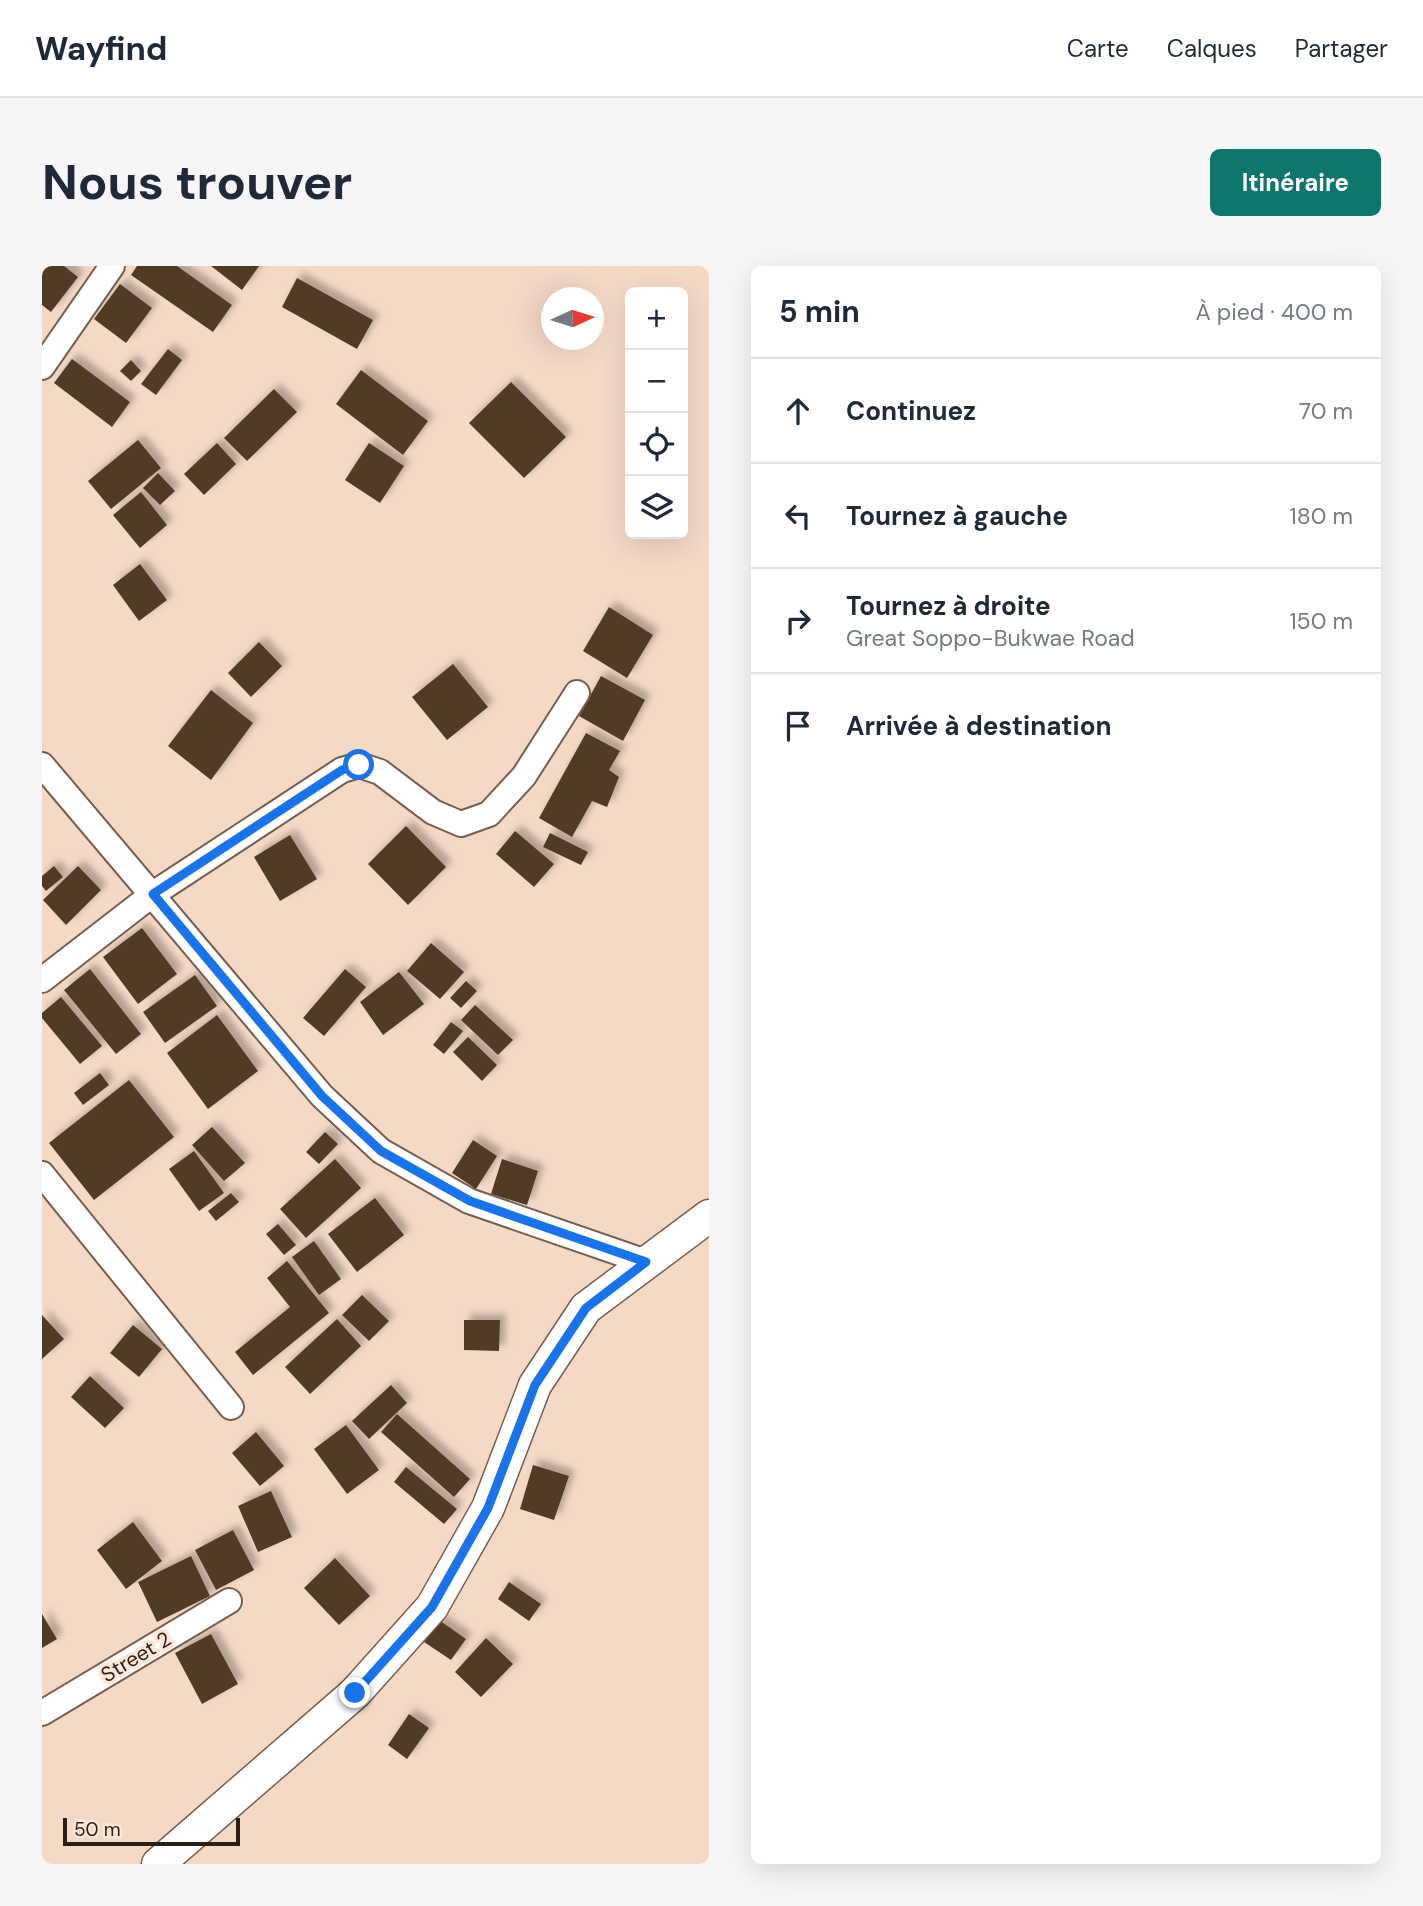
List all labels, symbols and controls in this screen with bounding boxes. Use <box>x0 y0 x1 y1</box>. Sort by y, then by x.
text: Wayfind <box>35 27 167 70</box>
text: Carte <box>1067 33 1129 64</box>
text: Calques <box>1167 33 1257 64</box>
text: Partager <box>1295 33 1388 64</box>
button: Itinéraire <box>1210 149 1381 216</box>
text: Nous trouver <box>42 150 352 214</box>
north arrow <box>541 287 604 350</box>
map controls <box>625 287 688 539</box>
button: + <box>625 287 688 350</box>
text: 5 min <box>779 292 860 331</box>
text: À pied · 400 m <box>1195 297 1353 327</box>
button: − <box>625 350 688 413</box>
icon: ahead <box>779 392 817 430</box>
text: Continuez <box>846 394 976 428</box>
text: 70 m <box>1299 396 1353 426</box>
button: locate <box>625 413 688 476</box>
button: layers <box>625 476 688 539</box>
icon: left <box>779 497 817 535</box>
text: Tournez à gauche <box>846 499 1068 533</box>
text: 180 m <box>1289 501 1353 531</box>
text: Tournez à droite <box>846 589 1051 623</box>
icon: right <box>779 602 817 640</box>
text: 150 m <box>1289 606 1353 636</box>
text: Great Soppo-Bukwae Road <box>846 623 1135 653</box>
icon: arrive <box>779 707 817 745</box>
text: Arrivée à destination <box>846 709 1112 743</box>
route start <box>343 749 374 780</box>
street label: Street 2 <box>96 1625 176 1689</box>
route end <box>339 1677 370 1708</box>
scale bar <box>63 1815 240 1847</box>
text: 50 m <box>74 1817 121 1842</box>

